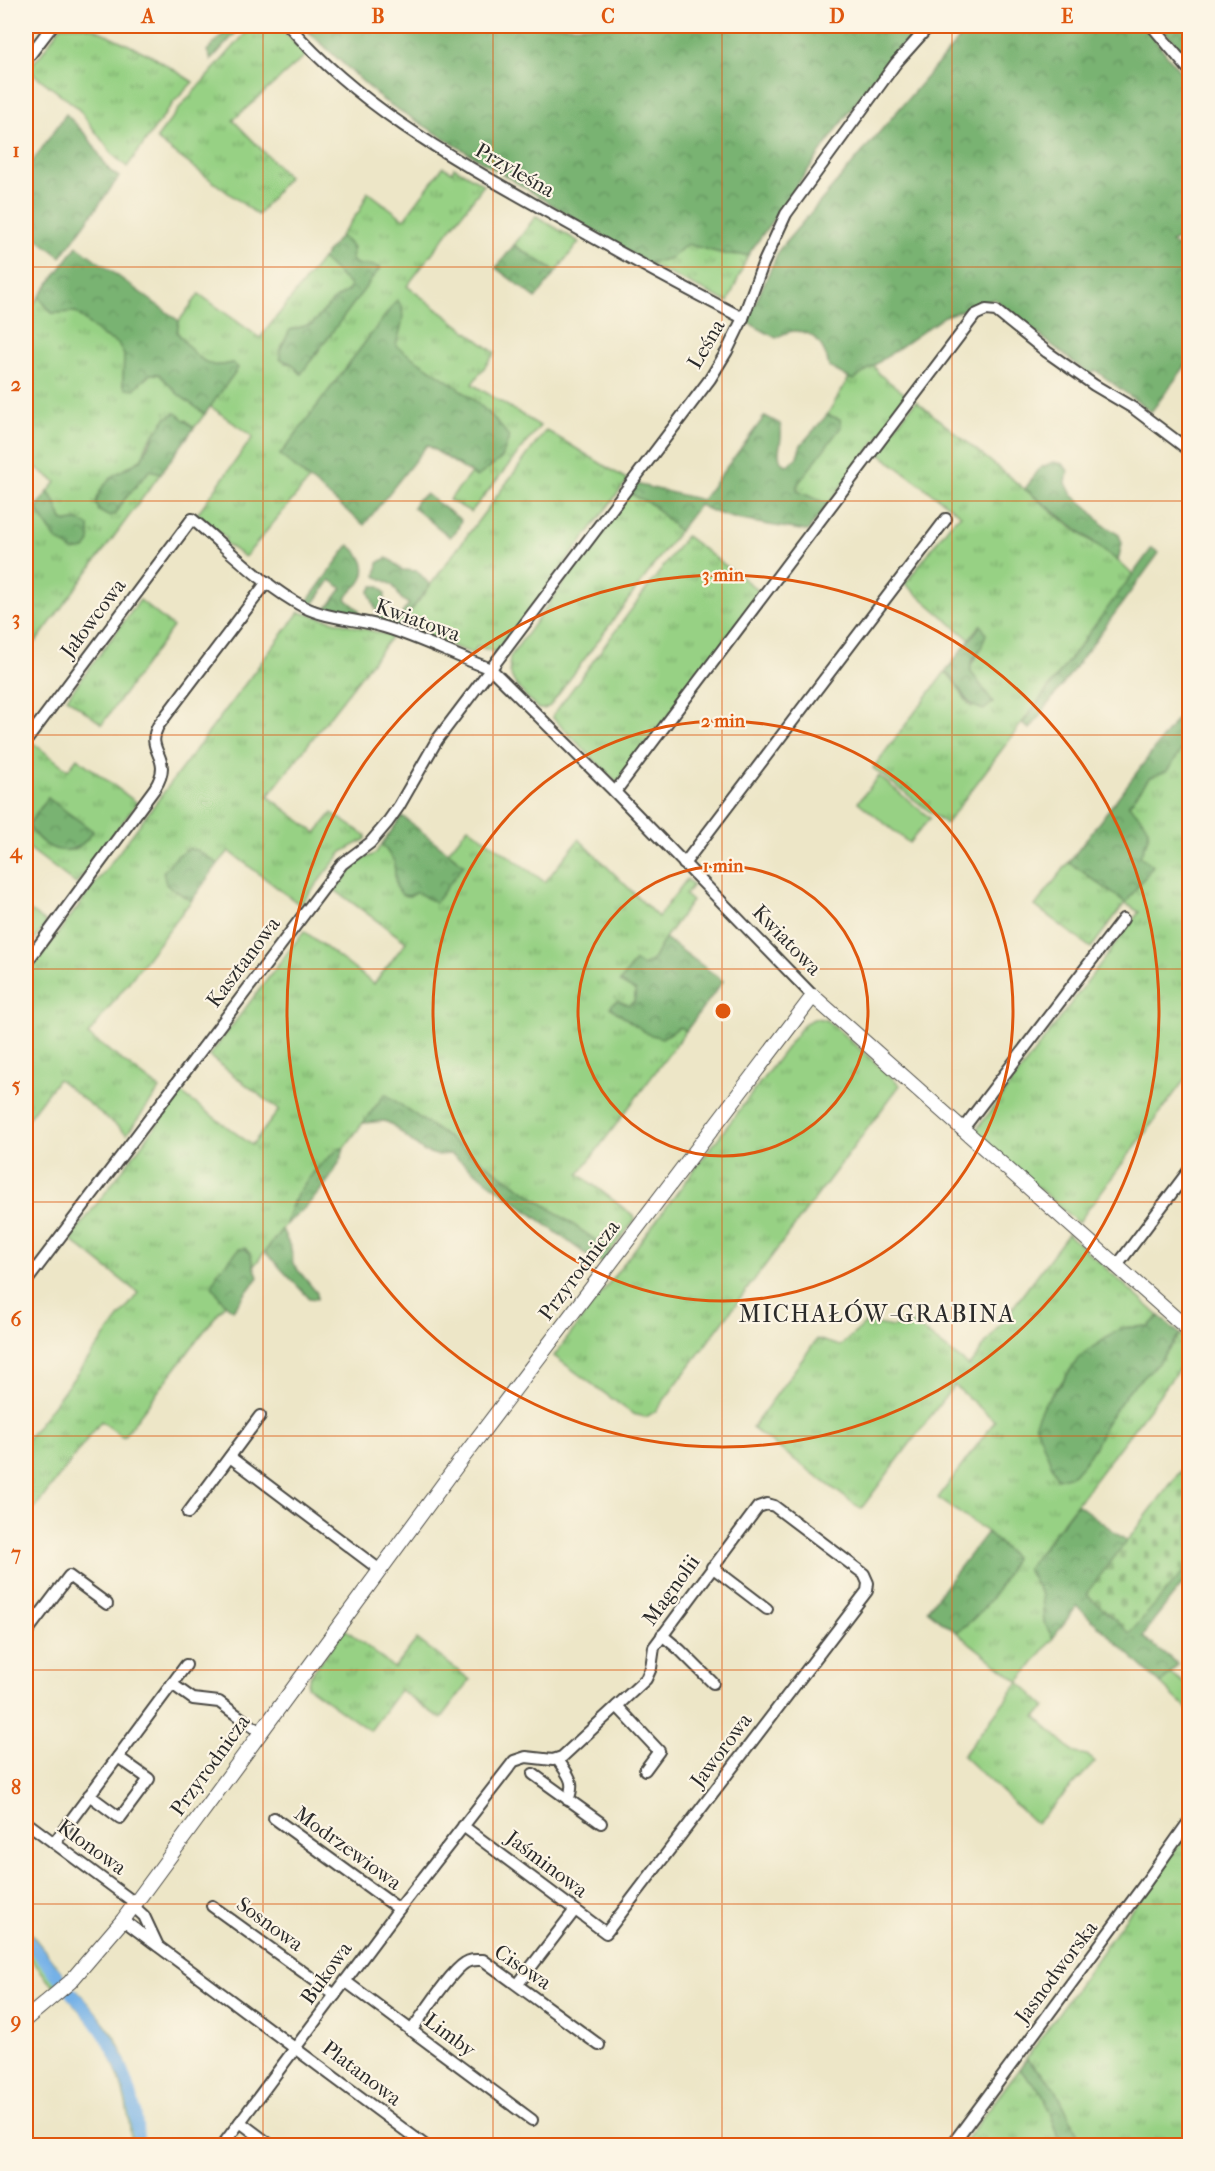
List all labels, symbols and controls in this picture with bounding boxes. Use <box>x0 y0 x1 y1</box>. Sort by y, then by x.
text: A <box>140 5 156 28</box>
text: B <box>371 5 385 28</box>
text: C <box>601 5 615 28</box>
text: D <box>829 5 845 28</box>
text: E <box>1061 5 1073 28</box>
street label: Przyleśna <box>471 138 559 202</box>
text: 1 <box>12 139 20 162</box>
street label: Leśna <box>682 315 730 373</box>
text: 2 <box>11 373 21 396</box>
text: 3 min <box>702 565 745 586</box>
street label: Jałowcowa <box>54 573 131 664</box>
street label: Kwiatowa <box>372 594 464 646</box>
text: 3 <box>12 607 20 630</box>
text: 2 min <box>701 711 745 732</box>
text: 4 <box>9 840 23 864</box>
text: 1 min <box>702 856 744 877</box>
street label: Kwiatowa <box>748 900 827 980</box>
street label: Kasztanowa <box>201 912 285 1012</box>
centre of rings <box>713 1001 733 1021</box>
text: 5 <box>12 1074 21 1097</box>
street label: Przyrodnicza <box>533 1215 625 1325</box>
district label: MICHAŁÓW-GRABINA <box>739 1299 1015 1328</box>
text: 6 <box>11 1308 23 1331</box>
text: 7 <box>10 1542 21 1565</box>
street label: Magnolii <box>637 1550 705 1630</box>
street label: Jaworowa <box>684 1708 757 1793</box>
street label: Przyrodnicza <box>165 1709 255 1820</box>
text: 8 <box>11 1776 21 1799</box>
street label: Modrzewiowa <box>290 1801 406 1895</box>
street label: Klonowa <box>53 1814 131 1880</box>
street label: Jaśminowa <box>500 1824 593 1903</box>
street label: Sosnowa <box>232 1892 308 1956</box>
street label: Jasnodworska <box>1009 1916 1102 2029</box>
street label: Bukowa <box>295 1937 357 2009</box>
street label: Cisowa <box>490 1939 556 1995</box>
street label: Limby <box>420 2008 481 2062</box>
text: 9 <box>10 2010 21 2033</box>
street label: Platanowa <box>318 2035 407 2111</box>

